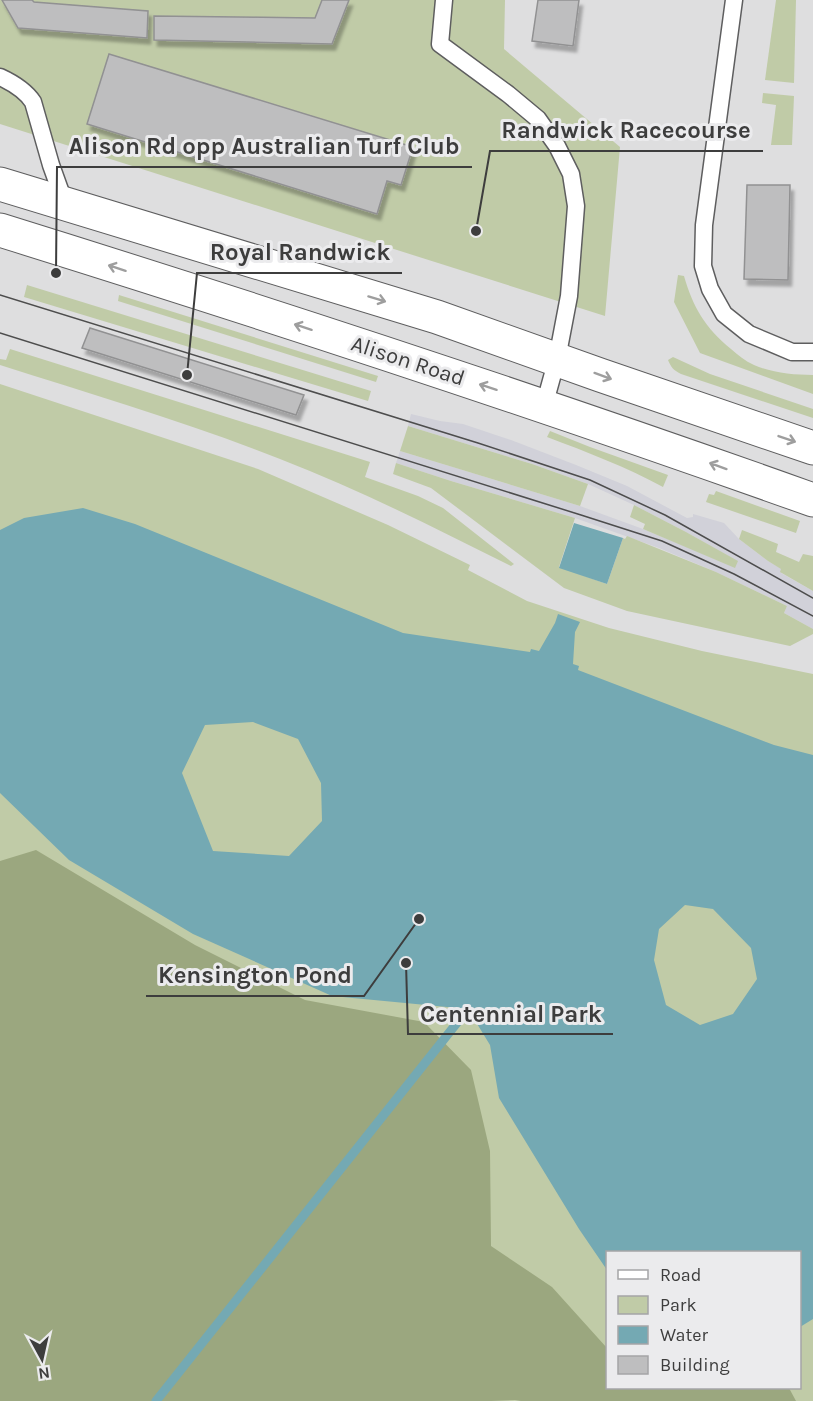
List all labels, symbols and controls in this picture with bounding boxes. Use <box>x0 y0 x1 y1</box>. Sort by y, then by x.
callout: Randwick Racecourse <box>490 109 763 151</box>
text: Randwick Racecourse <box>501 116 751 144</box>
callout: Alison Rd opp Australian Turf Club <box>57 125 472 167</box>
text: Alison Rd opp Australian Turf Club <box>69 132 459 160</box>
callout: Royal Randwick <box>197 231 402 273</box>
text: Royal Randwick <box>210 238 390 266</box>
one-way arrow <box>108 261 127 272</box>
one-way arrow <box>367 294 386 305</box>
one-way arrow <box>294 321 313 332</box>
street label: Alison Road <box>348 330 468 392</box>
one-way arrow <box>593 372 612 383</box>
one-way arrow <box>479 381 498 392</box>
one-way arrow <box>777 435 796 446</box>
one-way arrow <box>709 460 728 471</box>
callout: Kensington Pond <box>146 954 364 996</box>
text: Kensington Pond <box>158 961 352 989</box>
callout: Centennial Park <box>408 992 613 1034</box>
text: Centennial Park <box>420 1000 602 1028</box>
legend <box>606 1251 801 1389</box>
text: Road <box>660 1264 701 1286</box>
text: Park <box>660 1294 697 1316</box>
text: Water <box>660 1324 708 1346</box>
north arrow <box>12 1329 72 1389</box>
text: Building <box>660 1354 730 1376</box>
text: N <box>37 1363 51 1384</box>

